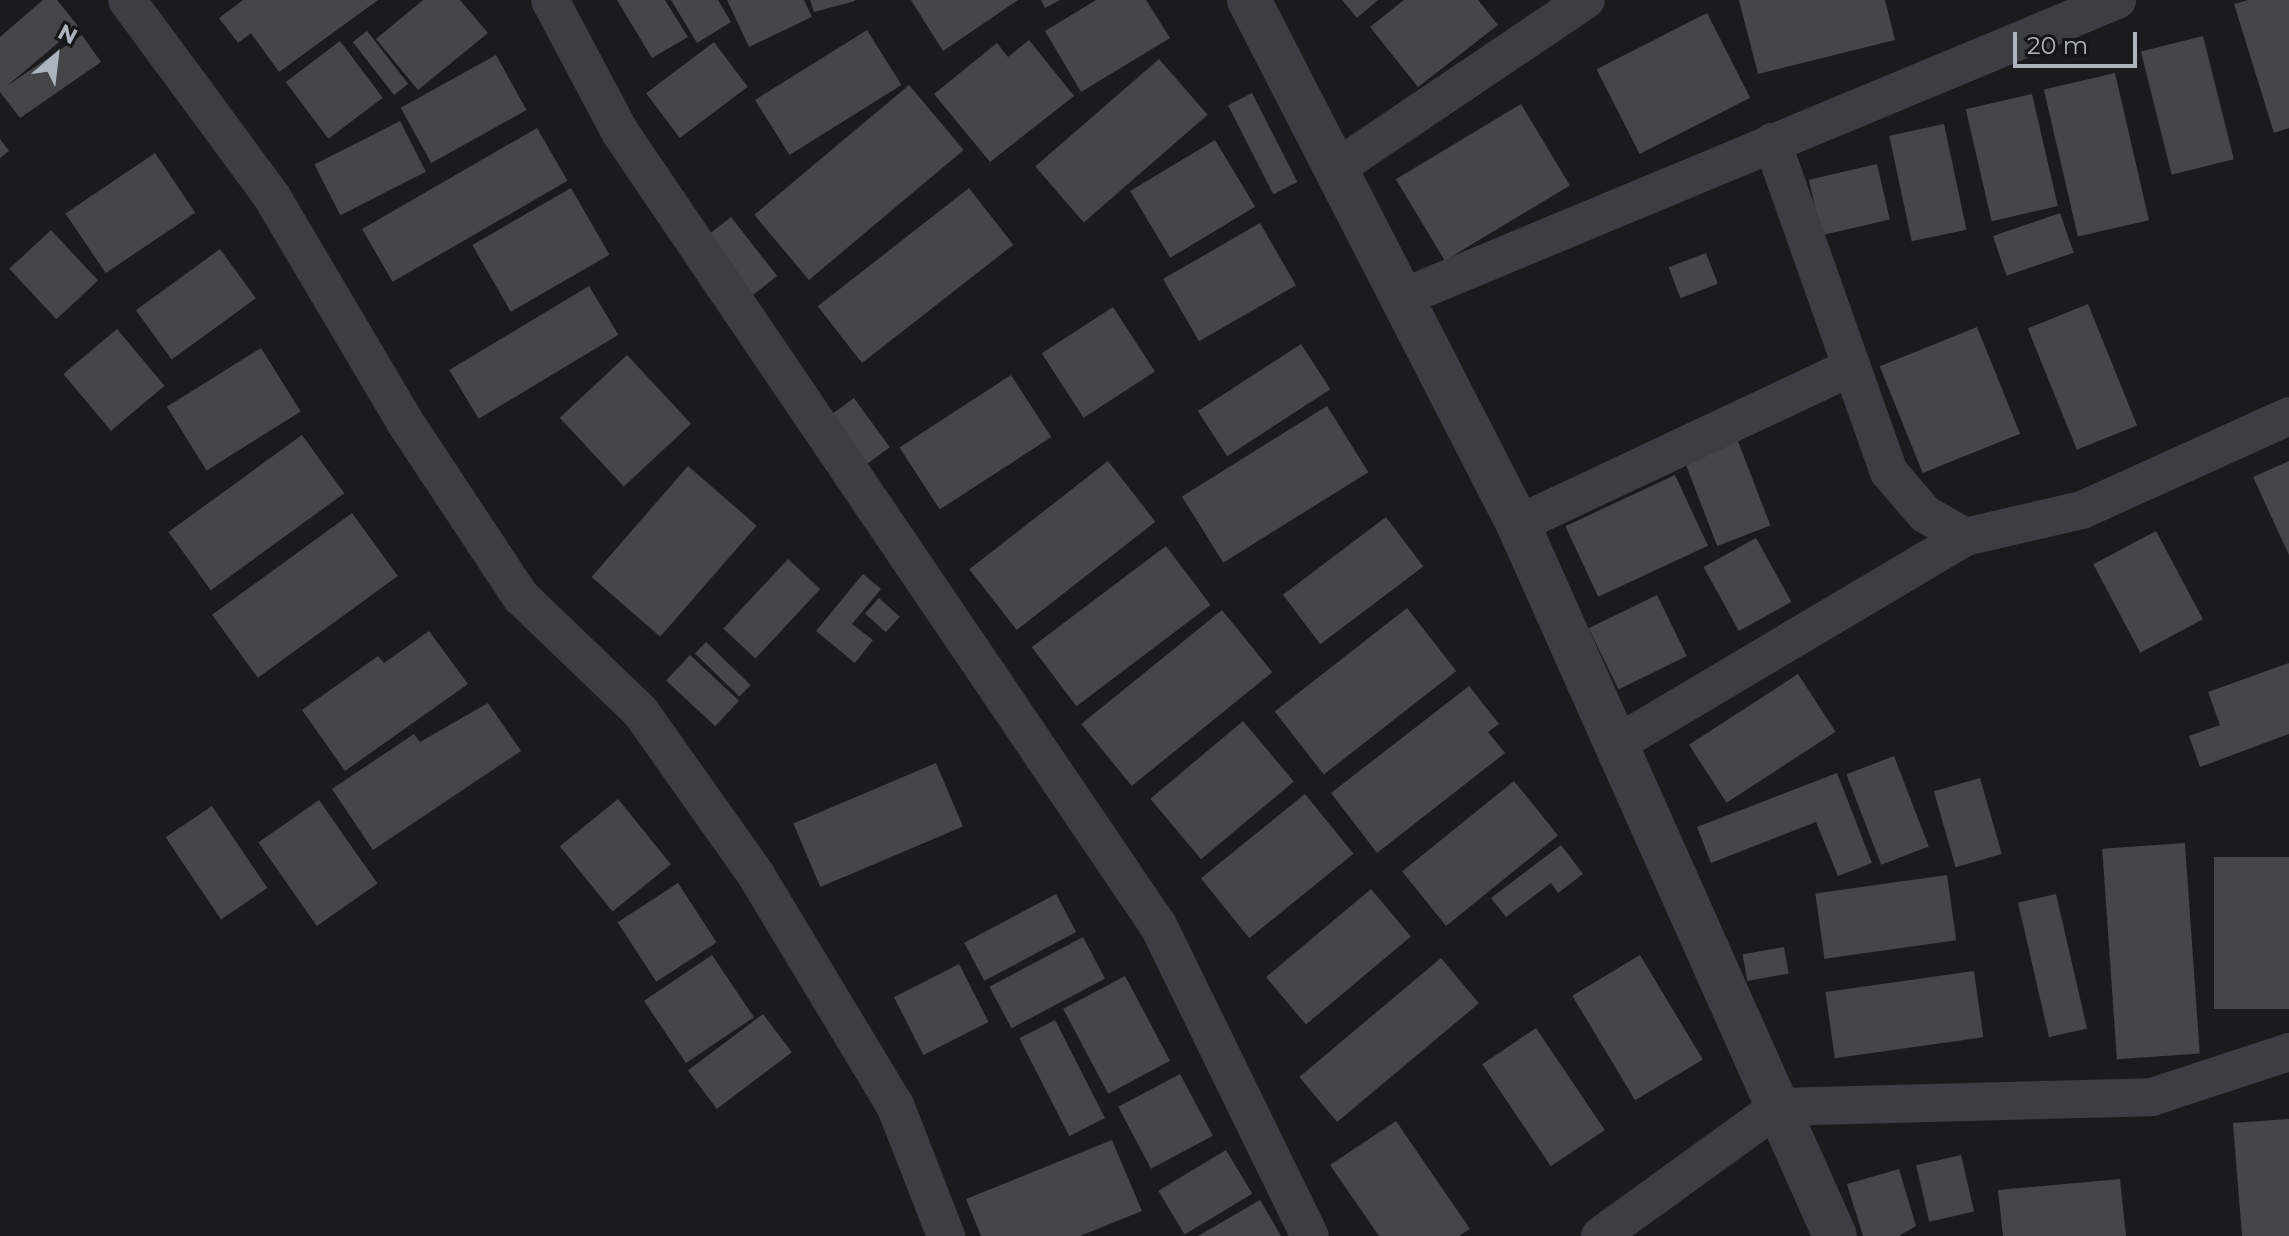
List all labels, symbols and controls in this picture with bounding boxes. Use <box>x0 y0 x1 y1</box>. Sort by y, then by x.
north arrow <box>16 16 96 96</box>
scale bar <box>2017 16 2141 66</box>
text: N <box>53 18 82 50</box>
text: 20 m <box>2027 31 2088 60</box>

